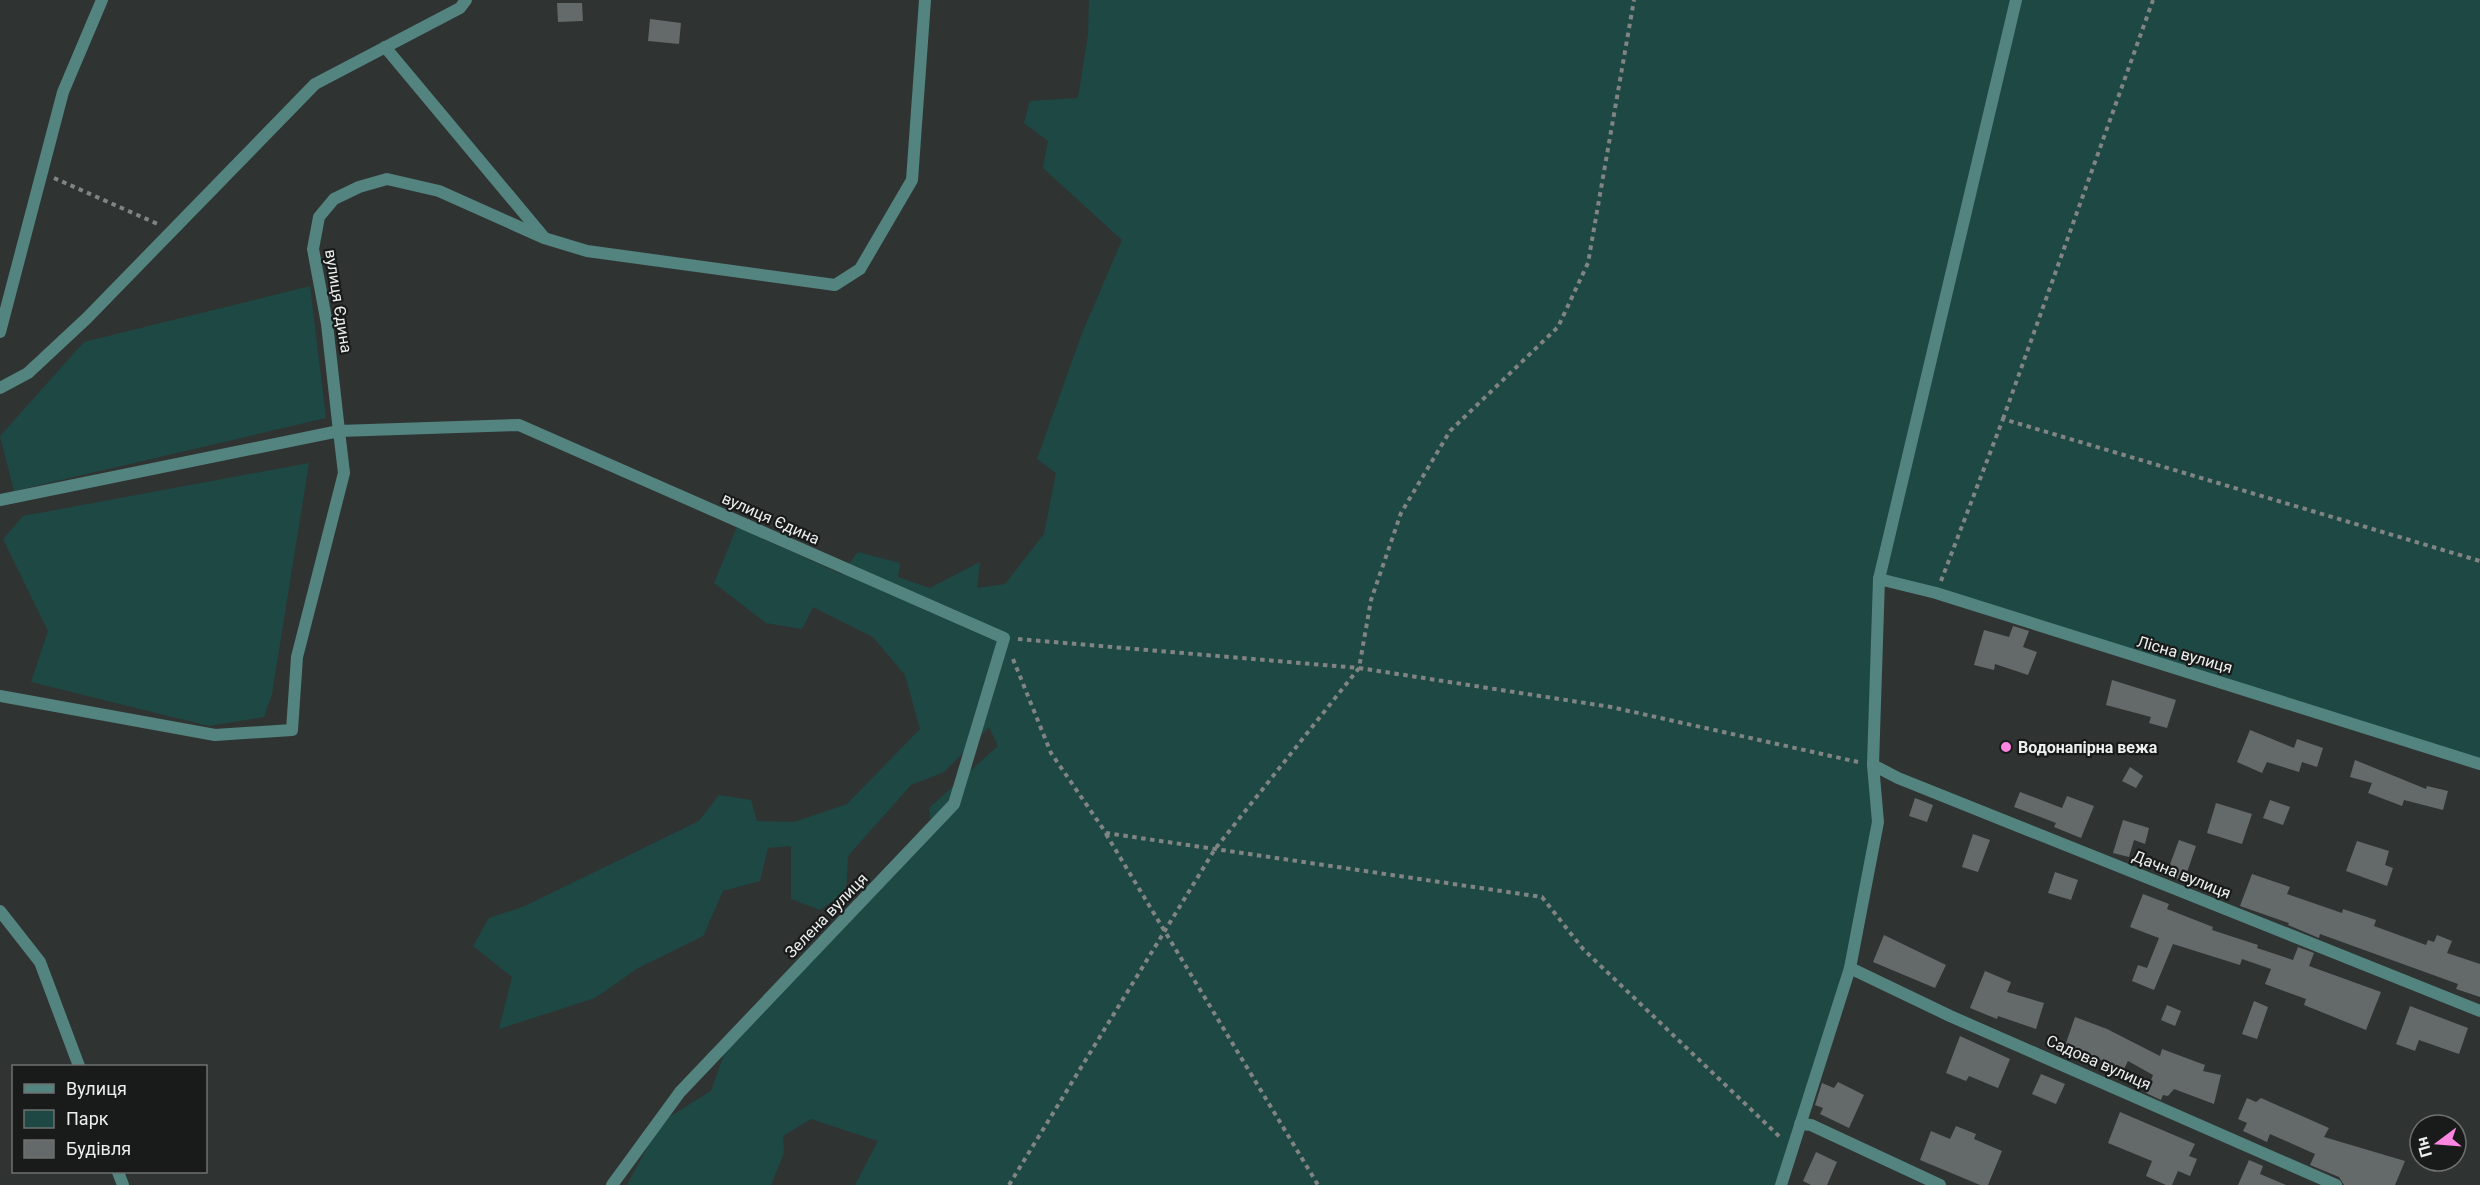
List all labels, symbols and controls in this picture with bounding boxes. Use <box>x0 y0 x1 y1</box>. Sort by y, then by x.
street label: вулиця Єдина <box>321 248 356 354</box>
street label: вулиця Єдина <box>719 488 823 548</box>
street label: Лісна вулиця <box>2135 632 2235 677</box>
place label: Водонапірна вежа <box>2018 738 2158 757</box>
marker: Водонапірна вежа <box>1999 740 2013 754</box>
street label: Дачна вулиця <box>2130 846 2234 903</box>
street label: Зелена вулиця <box>781 869 872 962</box>
street label: Садова вулиця <box>2043 1031 2154 1094</box>
legend <box>12 1065 207 1173</box>
text: Вулиця <box>66 1078 127 1099</box>
text: Парк <box>66 1108 109 1129</box>
north arrow <box>2408 1113 2468 1173</box>
text: Пн <box>2412 1135 2436 1159</box>
text: Будівля <box>66 1138 131 1159</box>

